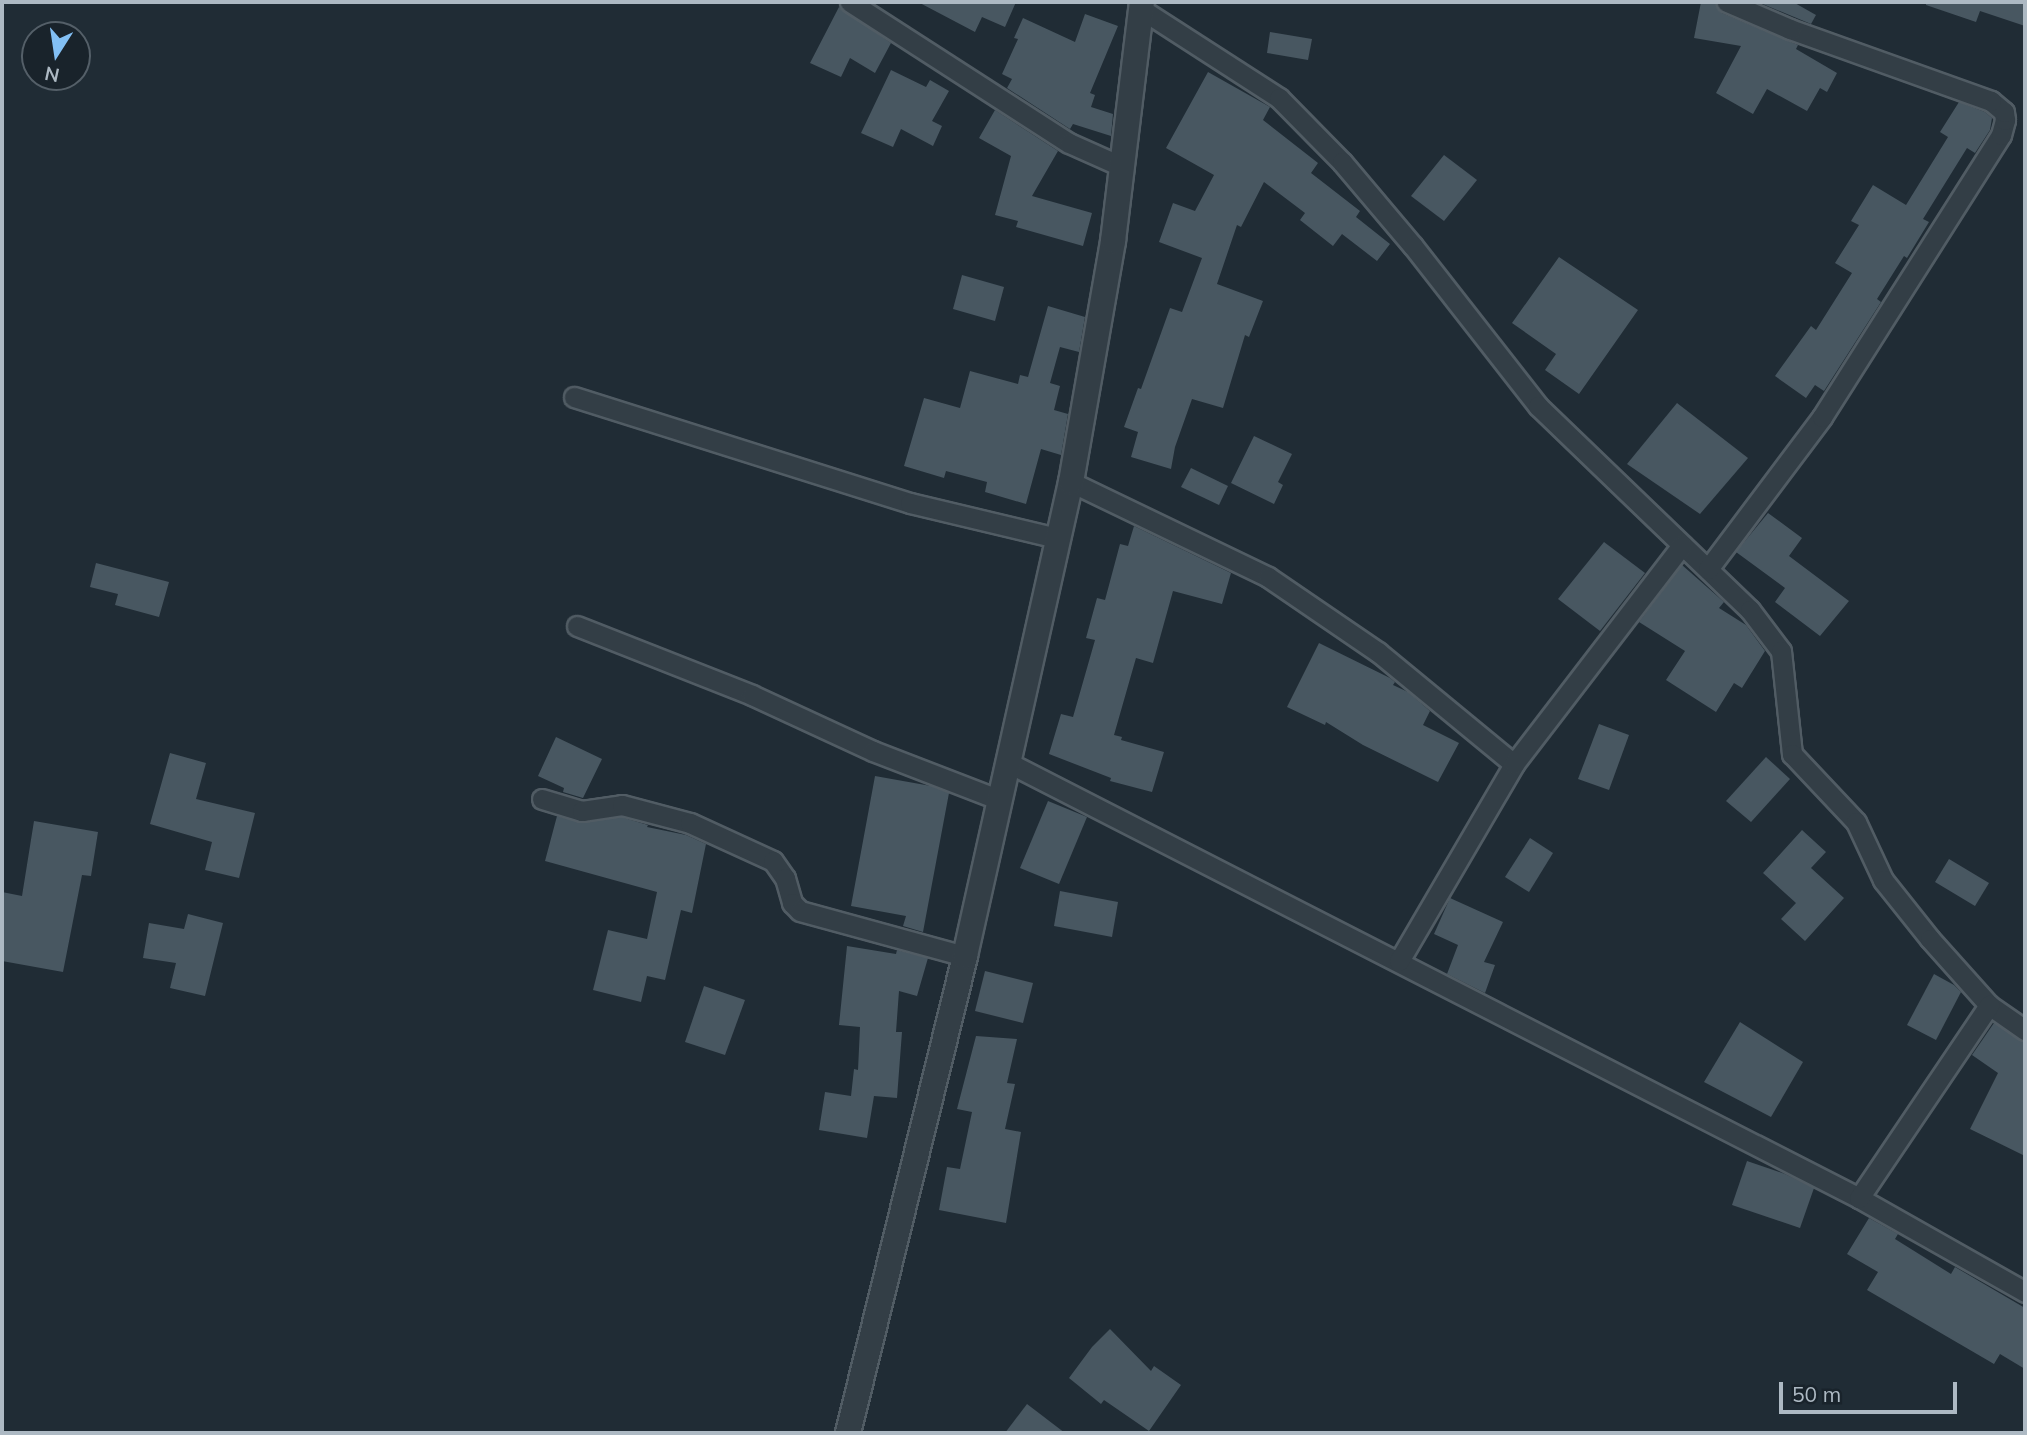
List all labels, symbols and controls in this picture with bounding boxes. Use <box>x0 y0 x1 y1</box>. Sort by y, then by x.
north arrow <box>21 21 91 91</box>
text: N <box>43 61 62 88</box>
scale bar <box>1782 1368 1960 1412</box>
text: 50 m <box>1792 1381 1841 1407</box>

